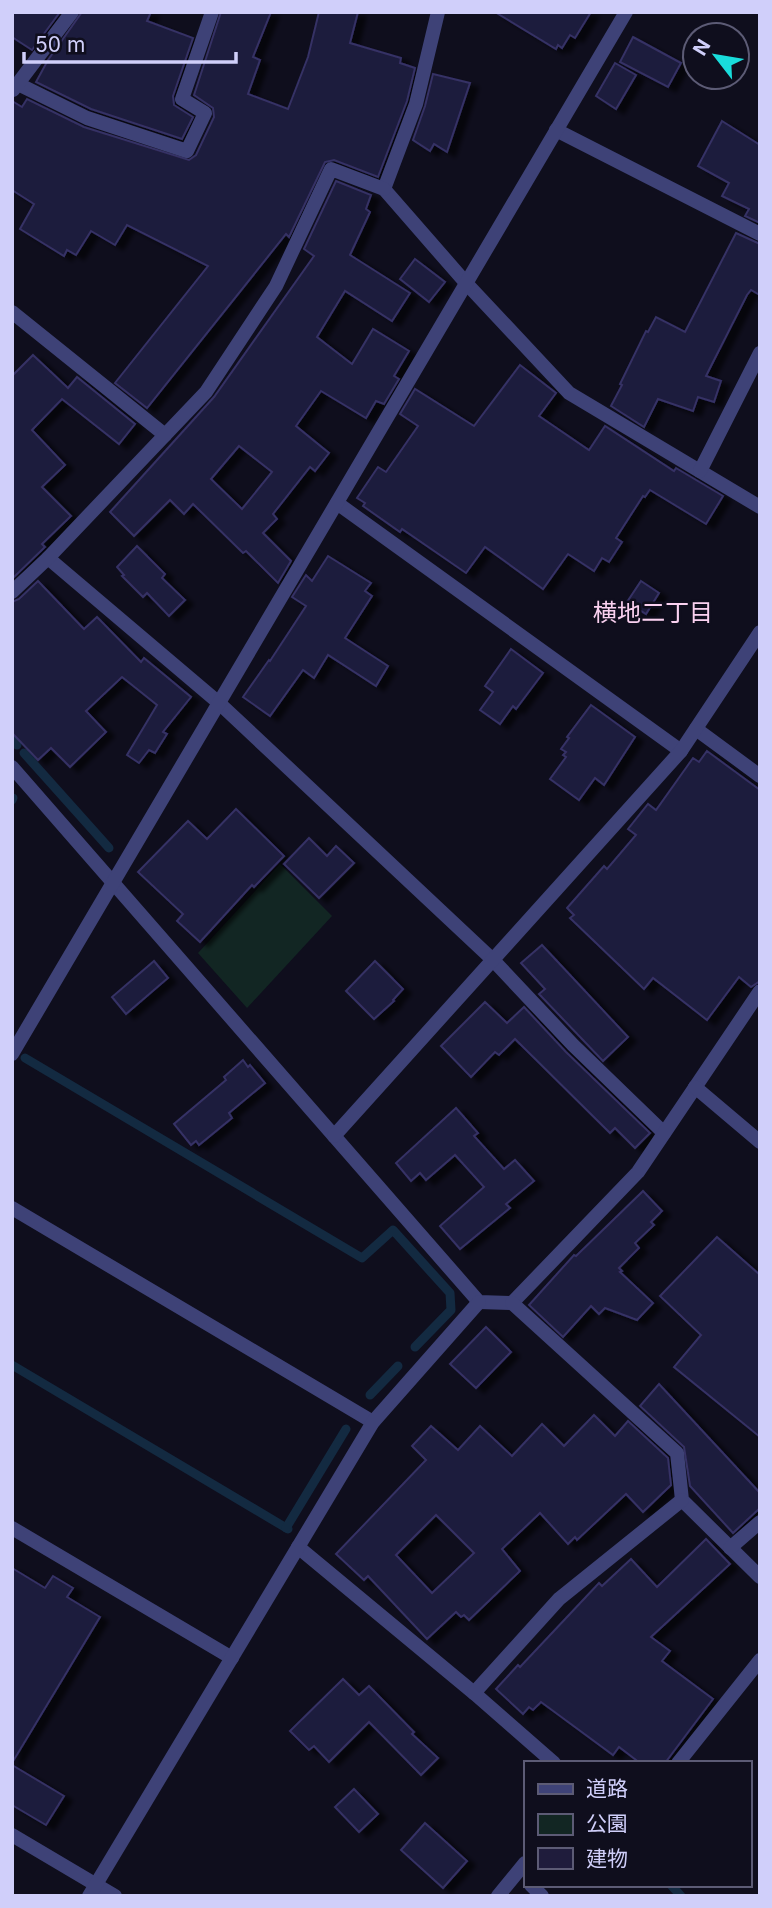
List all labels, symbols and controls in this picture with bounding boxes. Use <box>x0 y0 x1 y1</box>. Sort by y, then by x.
scale bar <box>24 21 236 65</box>
north arrow <box>681 21 751 91</box>
text: 50 m <box>35 32 85 57</box>
text: N <box>688 35 715 60</box>
district label: 横地二丁目 <box>593 598 713 627</box>
legend <box>524 1761 751 1887</box>
text: 道路 <box>586 1776 628 1801</box>
text: 公園 <box>586 1811 628 1836</box>
text: 建物 <box>586 1846 628 1871</box>

